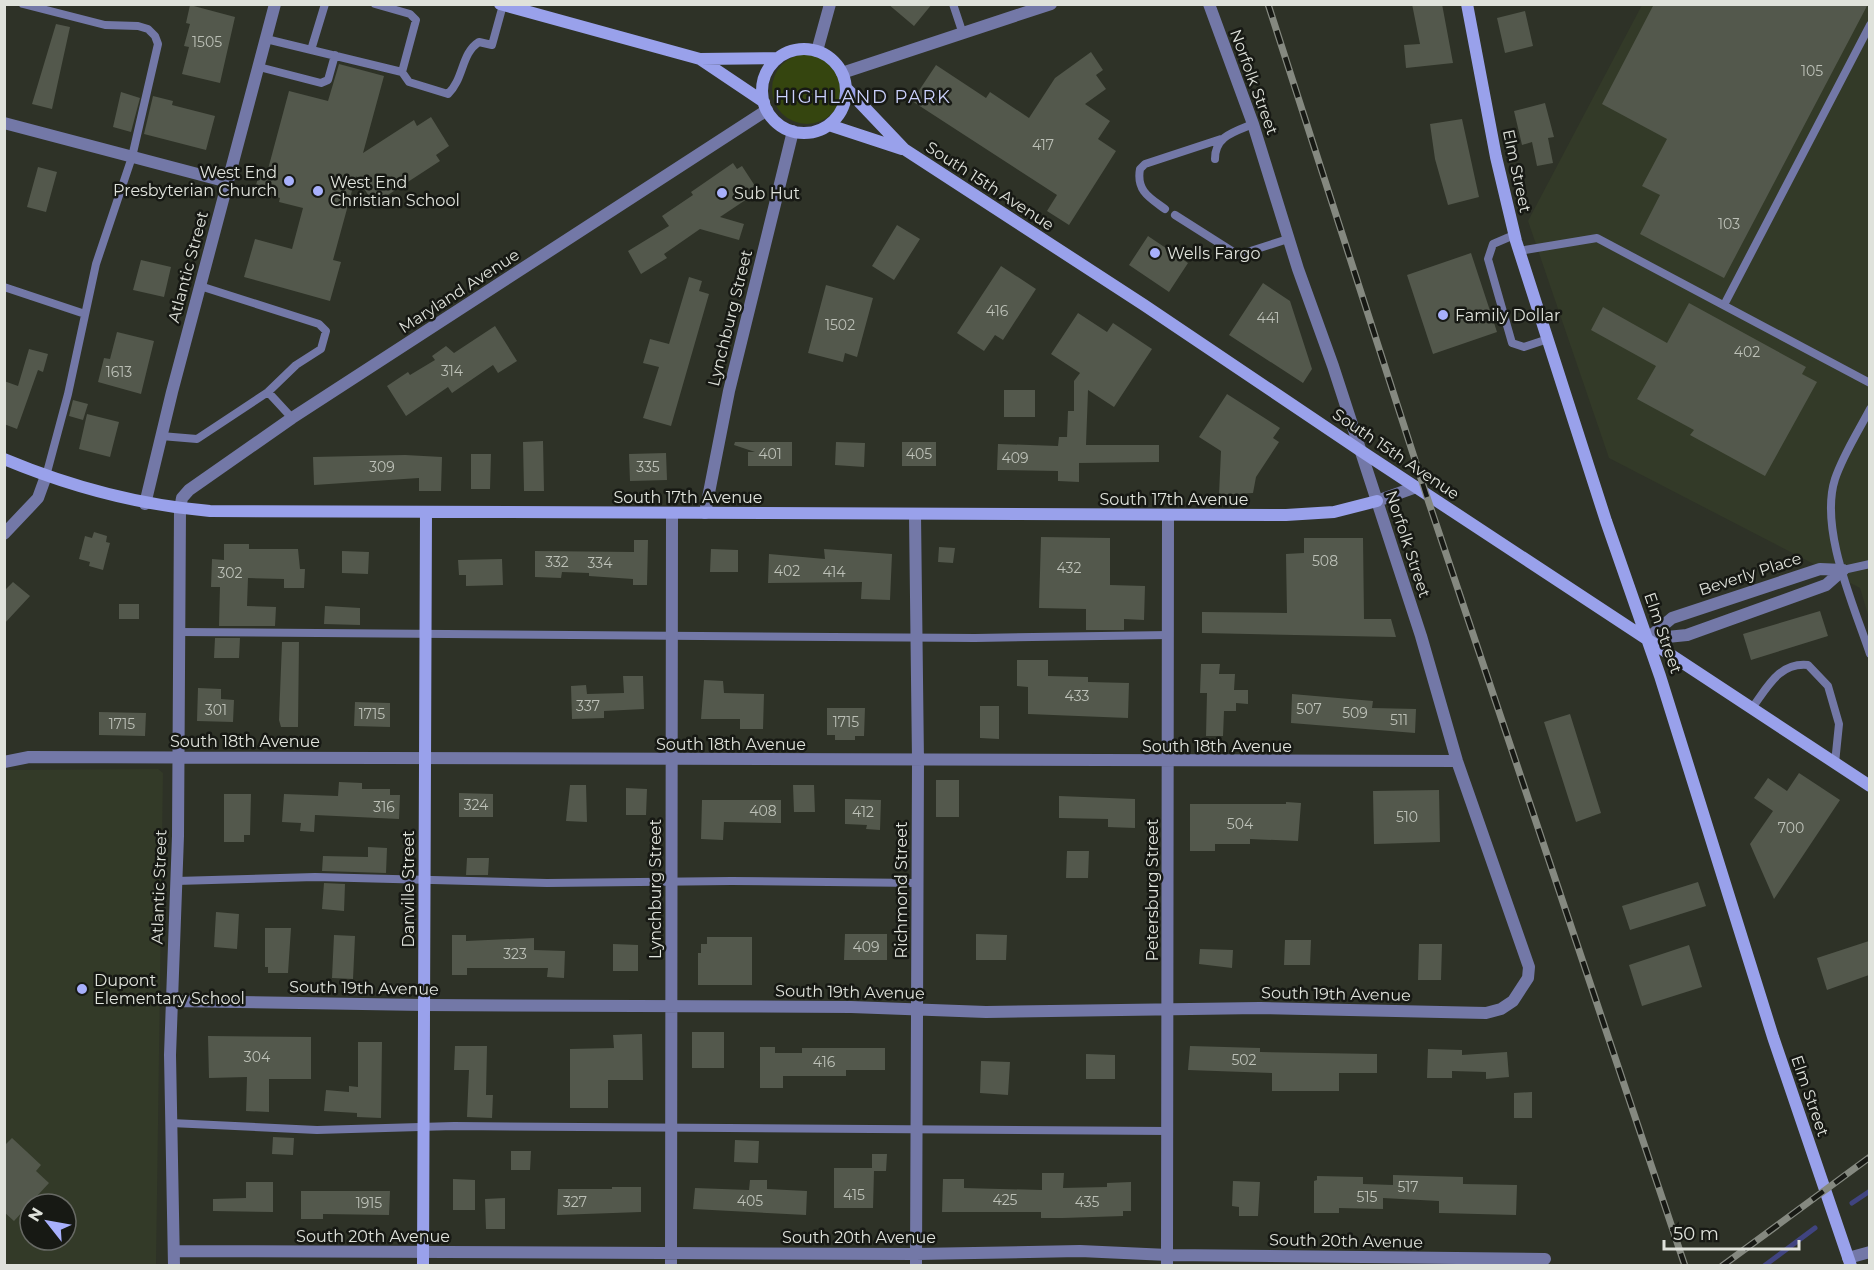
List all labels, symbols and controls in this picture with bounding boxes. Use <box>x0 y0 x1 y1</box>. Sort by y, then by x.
street label: Norfolk Street <box>1226 26 1282 138</box>
house number: 1505 <box>192 33 222 51</box>
house number: 105 <box>1801 62 1823 80</box>
district label: HIGHLAND PARK <box>775 86 951 108</box>
street label: Elm Street <box>1499 128 1535 215</box>
house number: 417 <box>1032 136 1054 154</box>
street label: South 15th Avenue <box>922 137 1058 235</box>
place label: West End Presbyterian Church <box>113 163 277 200</box>
place label: West End Christian School <box>330 173 460 210</box>
marker: West End Presbyterian Church <box>282 174 296 188</box>
marker: West End Christian School <box>311 184 325 198</box>
place label: Sub Hut <box>734 184 800 203</box>
marker: Sub Hut <box>715 186 729 200</box>
street label: Atlantic Street <box>164 209 212 325</box>
house number: 103 <box>1718 215 1740 233</box>
place label: Wells Fargo <box>1167 244 1261 263</box>
street label: Maryland Avenue <box>395 245 523 337</box>
marker: Wells Fargo <box>1148 246 1162 260</box>
street label: Lynchburg Street <box>704 247 756 388</box>
house number: 416 <box>986 302 1009 320</box>
place label: Family Dollar <box>1455 306 1560 325</box>
marker: Family Dollar <box>1436 308 1450 322</box>
house number: 441 <box>1256 309 1280 327</box>
house number: 1502 <box>825 316 855 334</box>
house number: 402 <box>1734 343 1760 361</box>
house number: 314 <box>441 362 464 380</box>
house number: 1613 <box>106 363 132 381</box>
street label: South 15th Avenue <box>1329 405 1463 503</box>
house number: 401 <box>758 445 782 463</box>
house number: 405 <box>906 445 932 463</box>
house number: 409 <box>1001 449 1029 467</box>
house number: 309 <box>369 458 395 476</box>
house number: 335 <box>636 458 660 476</box>
street label: South 17th Avenue <box>614 488 762 507</box>
street label: Norfolk Street <box>1382 488 1434 600</box>
street label: South 17th Avenue <box>1100 490 1248 509</box>
street label: Beverly Place <box>1696 548 1804 600</box>
house number: 508 <box>1312 552 1338 570</box>
house number: 332 <box>545 553 569 571</box>
house number: 334 <box>588 554 613 572</box>
house number: 432 <box>1057 559 1081 577</box>
house number: 402 <box>774 562 800 580</box>
house number: 414 <box>822 563 846 581</box>
house number: 302 <box>217 564 243 582</box>
street label: Elm Street <box>1640 590 1686 677</box>
house number: 433 <box>1065 687 1089 705</box>
house number: 337 <box>576 697 600 715</box>
house number: 507 <box>1296 700 1322 718</box>
house number: 301 <box>205 701 227 719</box>
house number: 509 <box>1342 704 1368 722</box>
house number: 1715 <box>359 705 385 723</box>
house number: 511 <box>1390 711 1408 729</box>
house number: 1715 <box>833 713 859 731</box>
house number: 1715 <box>109 715 135 733</box>
street label: South 18th Avenue <box>170 732 320 751</box>
street label: South 18th Avenue <box>656 735 806 754</box>
street label: South 18th Avenue <box>1142 737 1292 756</box>
house number: 324 <box>464 796 489 814</box>
house number: 316 <box>373 798 395 816</box>
house number: 408 <box>749 802 777 820</box>
house number: 412 <box>852 803 874 821</box>
house number: 510 <box>1396 808 1418 826</box>
house number: 504 <box>1227 815 1254 833</box>
street label: Petersburg Street <box>1143 818 1162 961</box>
street label: Lynchburg Street <box>646 819 665 959</box>
house number: 700 <box>1778 819 1804 837</box>
street label: Richmond Street <box>892 821 911 958</box>
street label: Atlantic Street <box>148 829 171 945</box>
street label: Danville Street <box>399 830 418 948</box>
house number: 409 <box>852 938 880 956</box>
house number: 323 <box>503 945 527 963</box>
place label: Dupont Elementary School <box>94 971 245 1008</box>
street label: South 19th Avenue <box>289 977 439 999</box>
street label: South 19th Avenue <box>775 981 925 1003</box>
marker: Dupont Elementary School <box>75 982 89 996</box>
street label: South 19th Avenue <box>1261 983 1411 1005</box>
house number: 304 <box>244 1048 271 1066</box>
house number: 502 <box>1231 1051 1257 1069</box>
house number: 416 <box>813 1053 836 1071</box>
street label: Elm Street <box>1787 1053 1833 1140</box>
house number: 517 <box>1397 1178 1419 1196</box>
house number: 415 <box>843 1186 865 1204</box>
house number: 515 <box>1357 1188 1378 1206</box>
house number: 425 <box>992 1191 1018 1209</box>
north arrow <box>18 1192 78 1252</box>
house number: 405 <box>737 1192 763 1210</box>
house number: 327 <box>563 1193 587 1211</box>
house number: 435 <box>1075 1193 1099 1211</box>
house number: 1915 <box>356 1194 382 1212</box>
text: N <box>24 1204 47 1225</box>
scale bar <box>1664 1213 1799 1251</box>
text: 50 m <box>1673 1223 1719 1245</box>
street label: South 20th Avenue <box>296 1227 450 1246</box>
street label: South 20th Avenue <box>782 1228 936 1247</box>
street label: South 20th Avenue <box>1269 1230 1423 1252</box>

